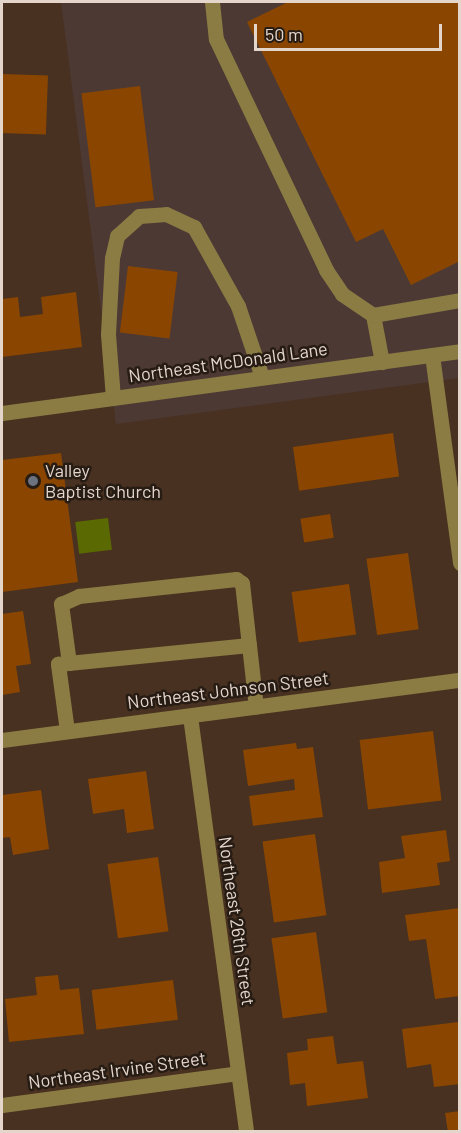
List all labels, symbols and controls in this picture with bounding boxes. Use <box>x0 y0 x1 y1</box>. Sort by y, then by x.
scale bar <box>257 12 444 50</box>
text: 50 m <box>265 23 303 45</box>
street label: Northeast McDonald Lane <box>127 337 329 387</box>
place label: Valley Baptist Church <box>45 460 161 502</box>
marker: Valley Baptist Church <box>26 474 40 488</box>
street label: Northeast Johnson Street <box>126 667 330 713</box>
street label: Northeast 26th Street <box>214 835 260 1007</box>
street label: Northeast Irvine Street <box>27 1047 207 1093</box>

